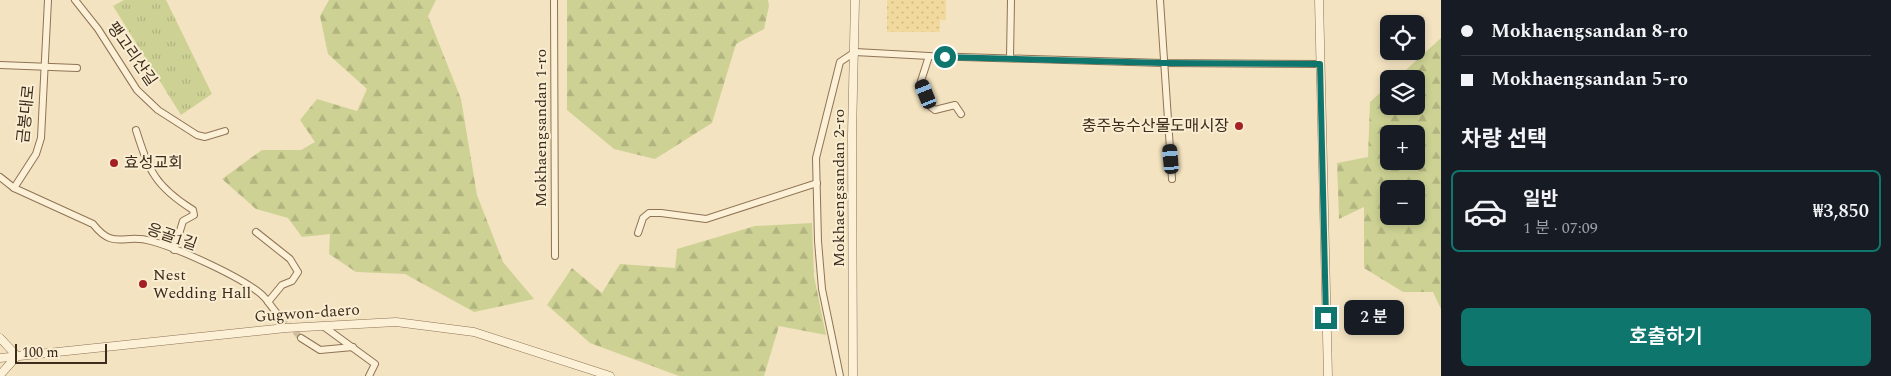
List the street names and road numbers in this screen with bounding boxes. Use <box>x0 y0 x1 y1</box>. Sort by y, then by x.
street label: 팽고리산길 <box>101 17 163 91</box>
street label: Mokhaengsandan 1-ro <box>529 49 553 207</box>
street label: 금봉대로 <box>11 83 41 145</box>
street label: Mokhaengsandan 2-ro <box>827 109 851 267</box>
street label: 응골1길 <box>143 217 201 257</box>
street label: Gugwon-daero <box>253 297 361 329</box>

